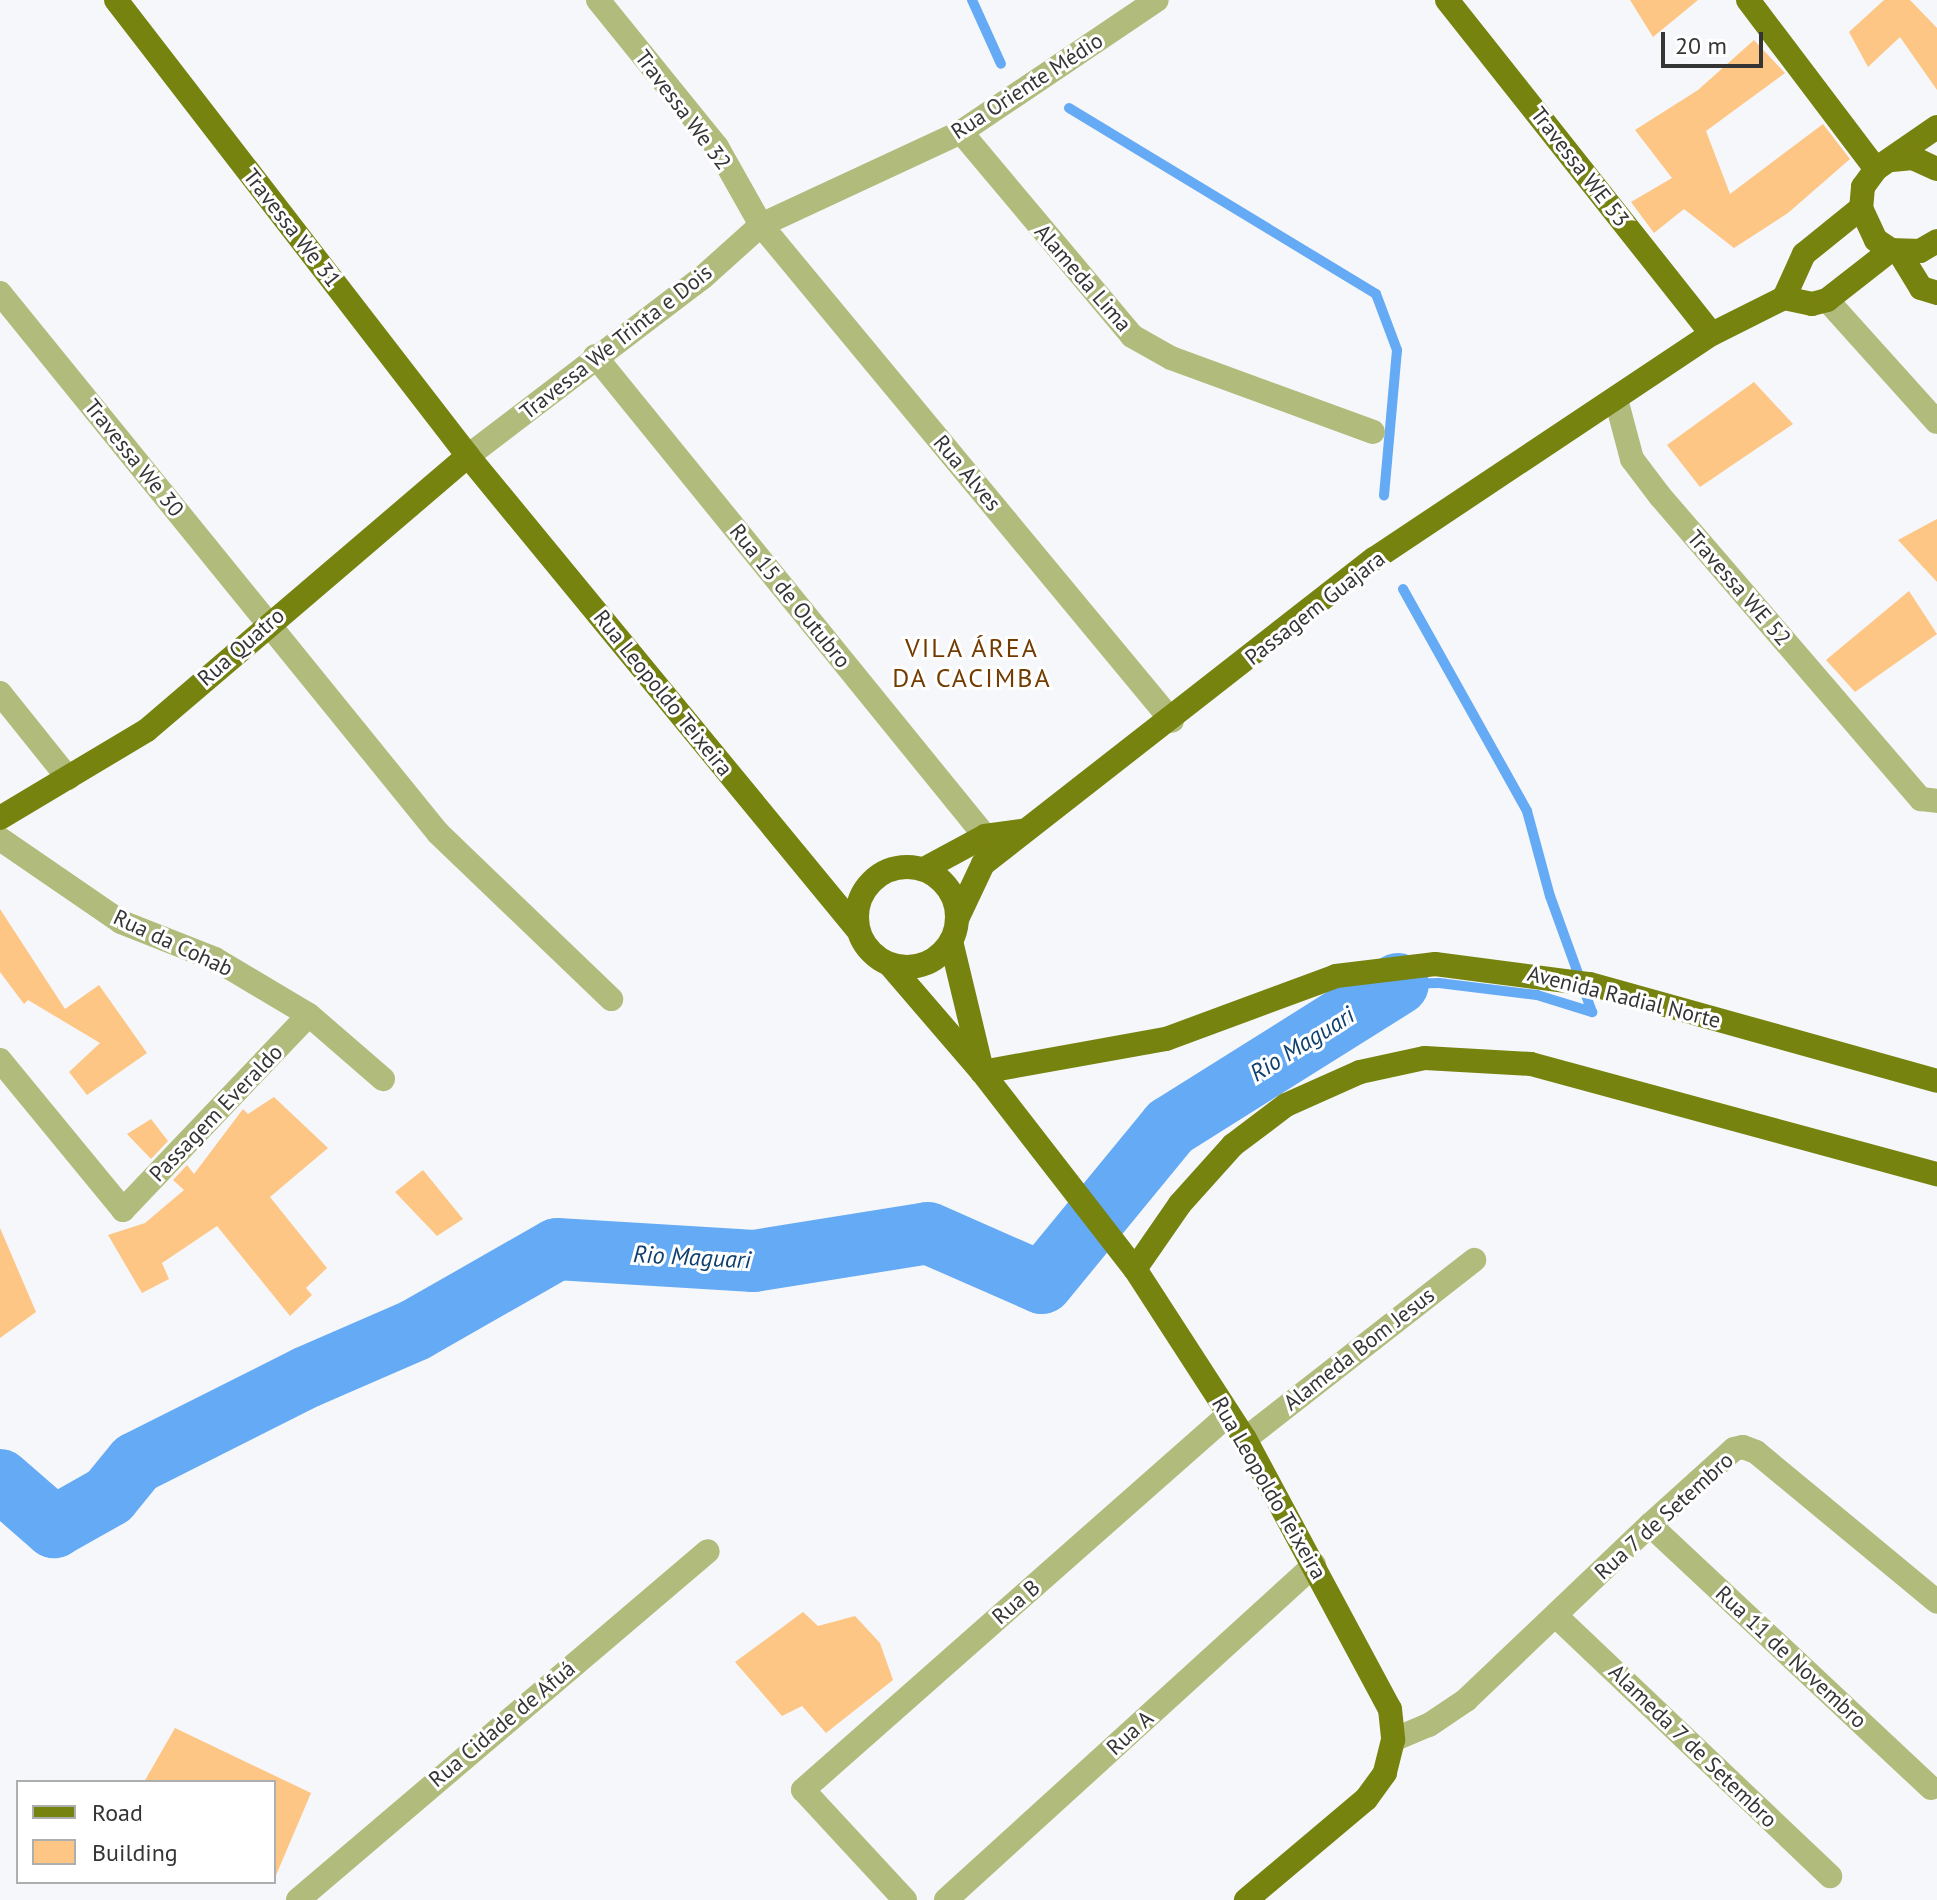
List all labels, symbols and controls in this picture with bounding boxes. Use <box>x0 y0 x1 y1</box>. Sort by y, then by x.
scale bar <box>1665 16 1767 66</box>
street label: Rua Oriente Médio <box>946 27 1108 145</box>
text: 20 m <box>1675 30 1727 61</box>
street label: Travessa We 32 <box>629 45 737 175</box>
street label: Travessa WE 53 <box>1525 102 1635 232</box>
street label: Travessa We 31 <box>237 163 347 293</box>
street label: Alameda Lima <box>1029 219 1137 337</box>
street label: Travessa We Trinta e Dois <box>514 259 718 425</box>
street label: Travessa We 30 <box>79 394 189 522</box>
street label: Rua Alves <box>927 429 1007 517</box>
street label: Rua 15 de Outubro <box>724 519 856 673</box>
street label: Travessa WE 52 <box>1681 525 1797 651</box>
street label: Passagem Guajara <box>1240 545 1390 671</box>
street label: Rua Quatro <box>192 602 290 692</box>
street label: Rua Leopoldo Teixeira <box>588 604 738 782</box>
district label: VILA ÁREA DA CACIMBA <box>892 632 1052 694</box>
street label: Rua da Cohab <box>109 904 237 982</box>
street label: Avenida Radial Norte <box>1525 960 1723 1034</box>
water label: Rio Maguari <box>1244 1001 1360 1087</box>
street label: Passagem Everaldo <box>144 1039 288 1187</box>
water label: Rio Maguari <box>632 1240 752 1274</box>
street label: Alameda Bom Jesus <box>1278 1282 1440 1416</box>
street label: Rua Leopoldo Teixeira <box>1206 1392 1332 1584</box>
street label: Rua 7 de Setembro <box>1589 1446 1739 1586</box>
street label: Rua B <box>987 1574 1045 1630</box>
street label: Rua 11 de Novembro <box>1710 1580 1872 1734</box>
street label: Rua Cidade de Afuá <box>423 1655 581 1793</box>
street label: Alameda 7 de Setembro <box>1603 1658 1783 1834</box>
street label: Rua A <box>1101 1705 1159 1761</box>
legend <box>16 1780 276 1884</box>
text: Road <box>92 1797 143 1828</box>
text: Building <box>92 1837 178 1868</box>

